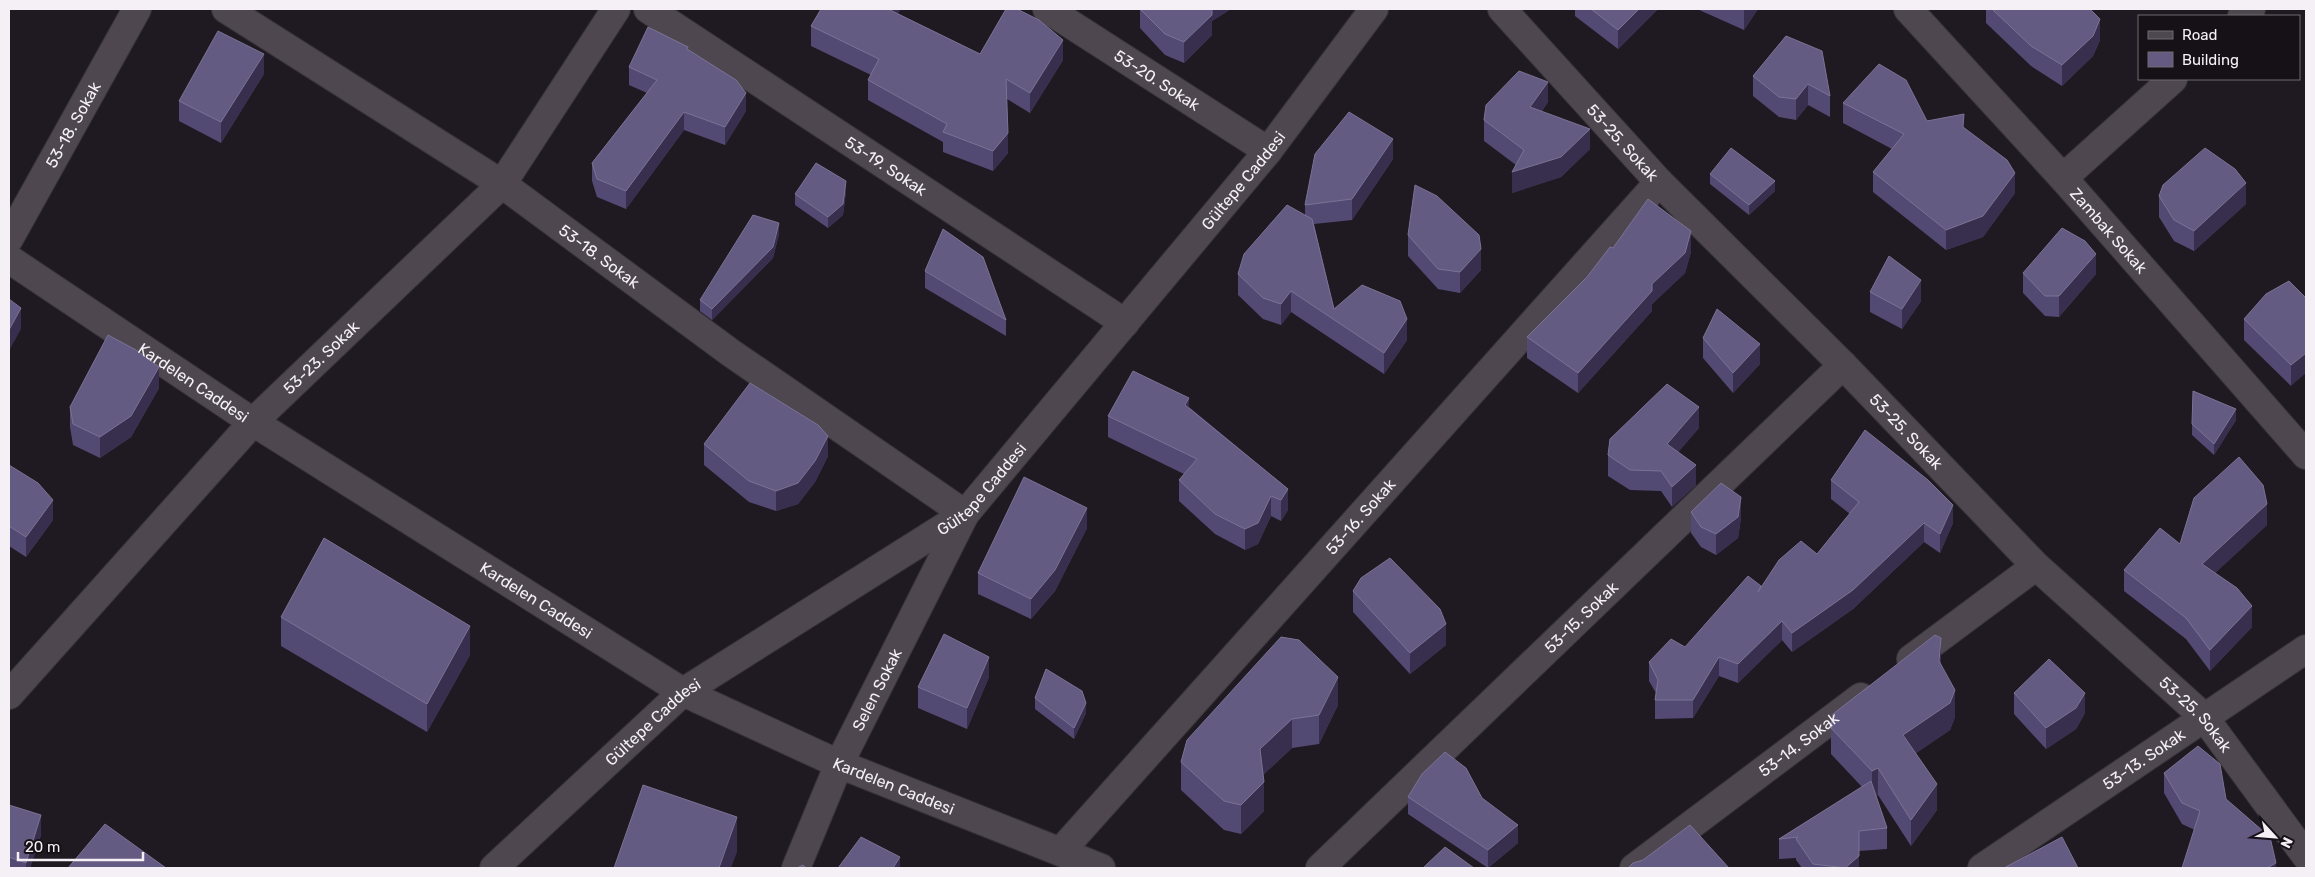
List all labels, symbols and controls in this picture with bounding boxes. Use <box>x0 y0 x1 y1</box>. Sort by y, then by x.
legend <box>2138 15 2300 80</box>
text: Road <box>2182 26 2218 44</box>
street label: 53-20. Sokak <box>1111 45 1204 115</box>
text: Building <box>2182 51 2239 69</box>
street label: 53-18. Sokak <box>41 78 105 171</box>
street label: 53-25. Sokak <box>1583 100 1663 185</box>
street label: Gültepe Caddesi <box>1197 127 1289 233</box>
street label: 53-19. Sokak <box>842 132 931 200</box>
street label: Zambak Sokak <box>2066 184 2152 278</box>
street label: 53-18. Sokak <box>555 220 644 292</box>
street label: 53-23. Sokak <box>279 316 363 398</box>
street label: Kardelen Caddesi <box>135 339 252 426</box>
street label: 53-25. Sokak <box>1866 390 1948 473</box>
street label: Gültepe Caddesi <box>933 439 1030 539</box>
street label: 53-16. Sokak <box>1321 474 1400 558</box>
street label: Kardelen Caddesi <box>477 558 596 642</box>
street label: 53-15. Sokak <box>1540 577 1622 657</box>
street label: Selen Sokak <box>848 644 906 734</box>
street label: 53-25. Sokak <box>2156 672 2236 756</box>
street label: Gültepe Caddesi <box>601 674 704 769</box>
street label: 53-14. Sokak <box>1755 707 1843 780</box>
street label: 53-13. Sokak <box>2099 724 2189 793</box>
street label: Kardelen Caddesi <box>830 753 957 818</box>
north arrow <box>2250 812 2300 862</box>
scale bar <box>18 830 142 862</box>
text: N <box>2276 834 2296 851</box>
text: 20 m <box>25 838 60 856</box>

